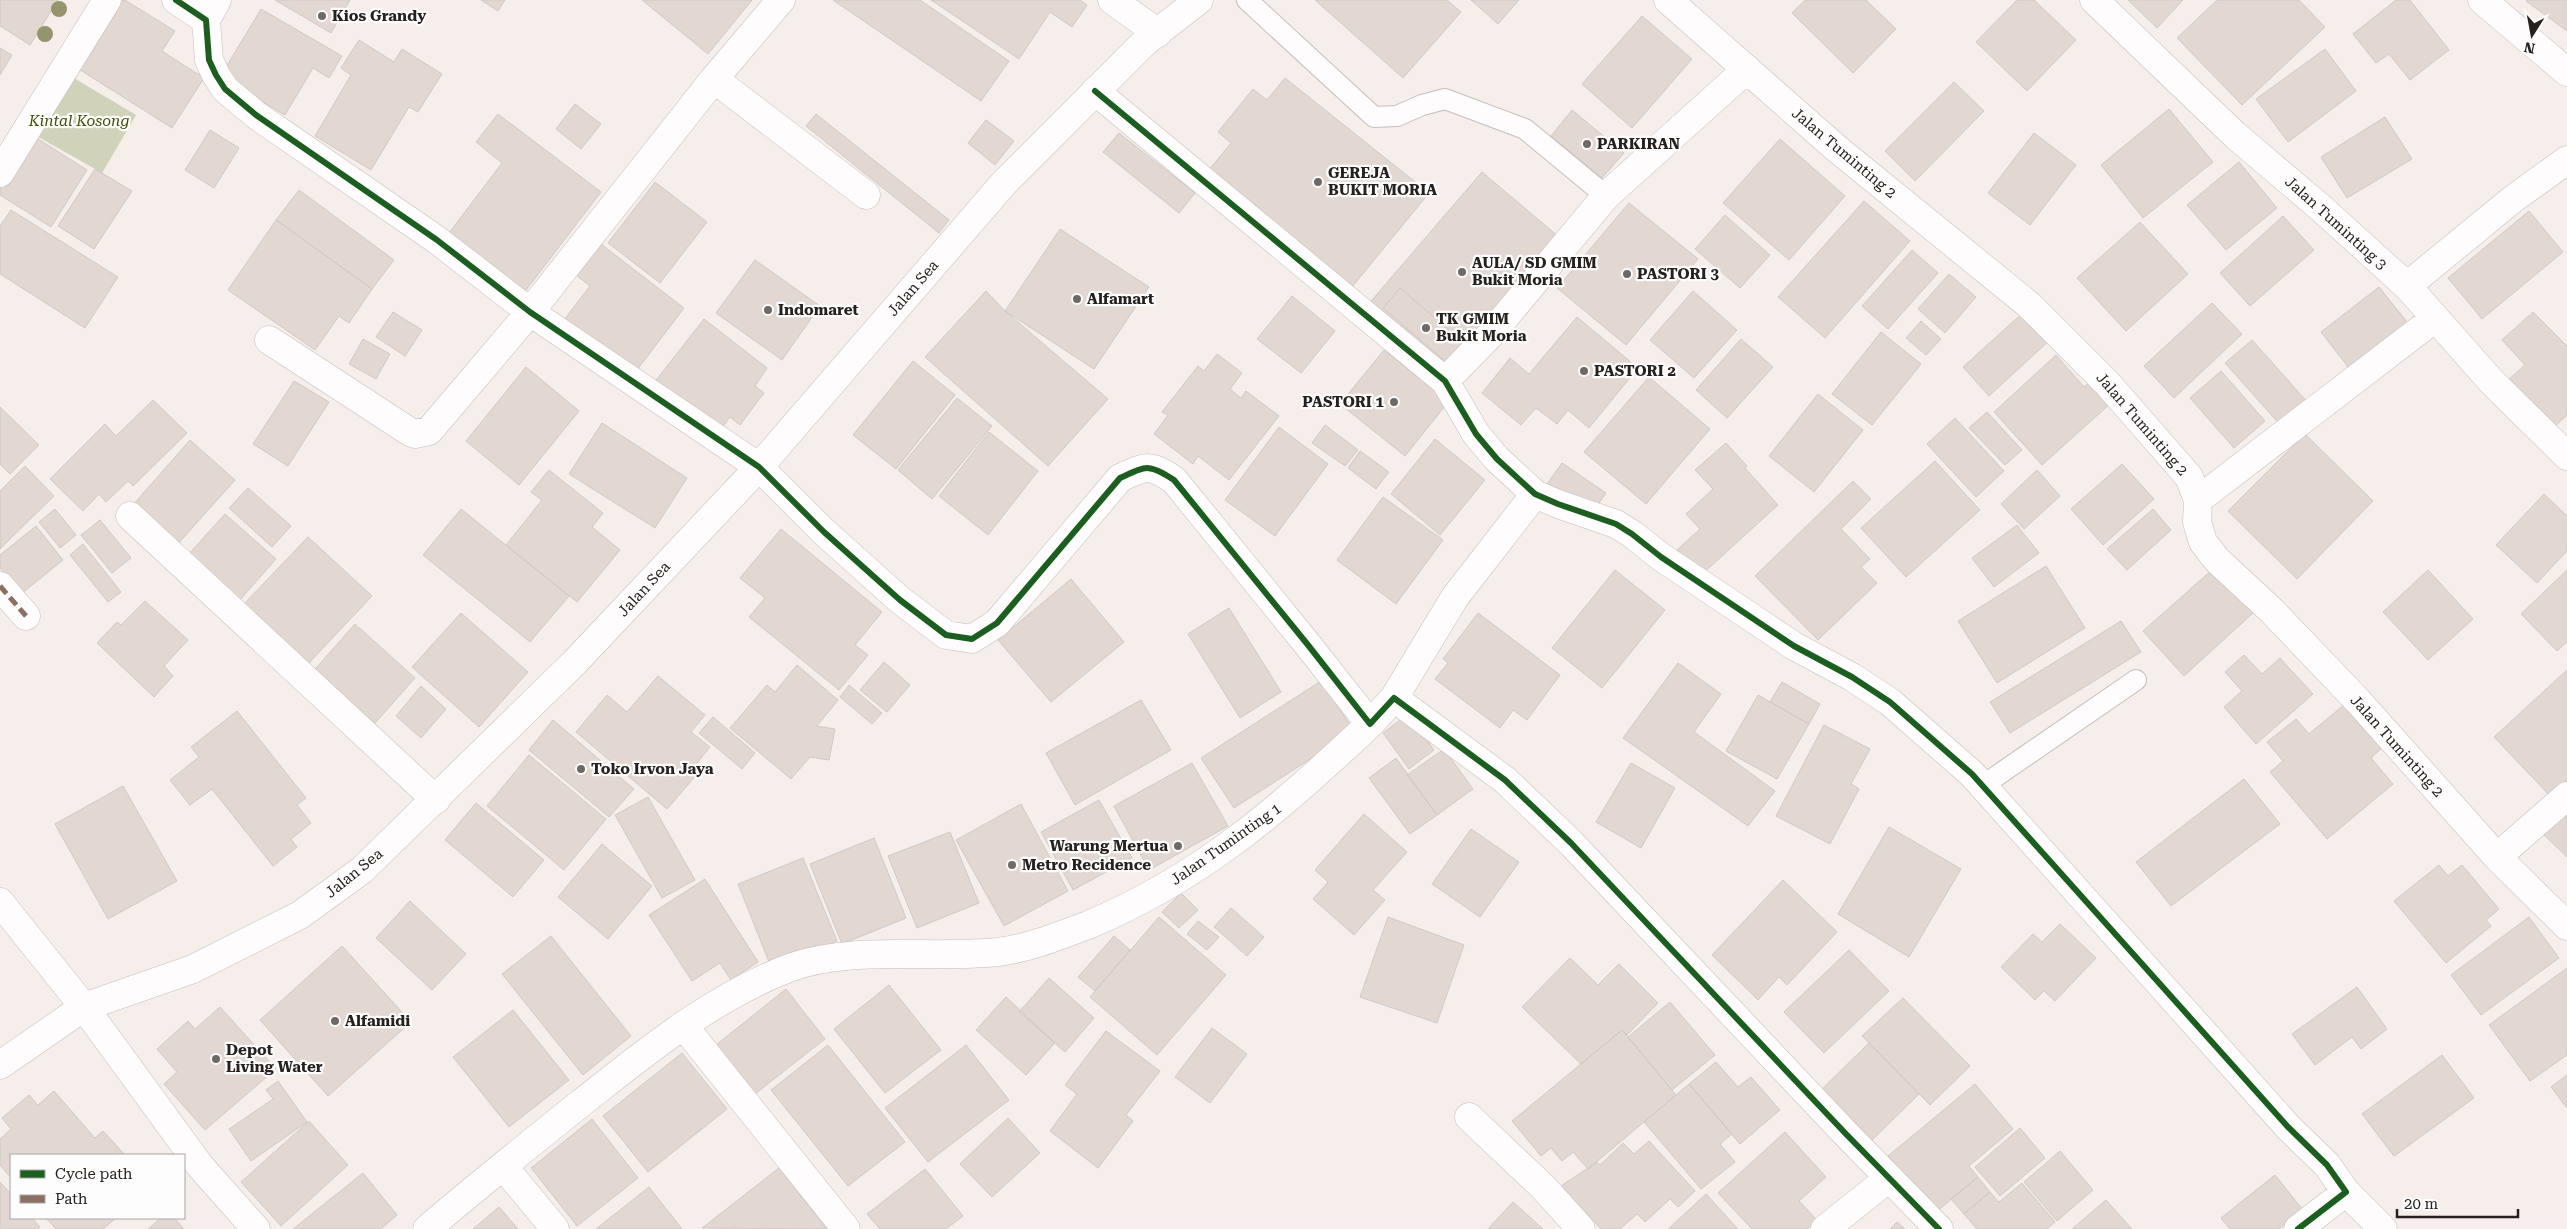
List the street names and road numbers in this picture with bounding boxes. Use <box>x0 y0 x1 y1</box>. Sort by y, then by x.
street label: Jalan Tuminting 2 <box>1788 104 1900 202</box>
street label: Jalan Tuminting 3 <box>2281 173 2391 273</box>
street label: Jalan Sea <box>884 256 942 320</box>
street label: Jalan Tuminting 2 <box>2092 369 2192 479</box>
street label: Jalan Sea <box>614 558 674 620</box>
street label: Jalan Tuminting 2 <box>2347 691 2447 801</box>
street label: Jalan Tuminting 1 <box>1167 799 1285 889</box>
street label: Jalan Sea <box>322 845 386 901</box>

